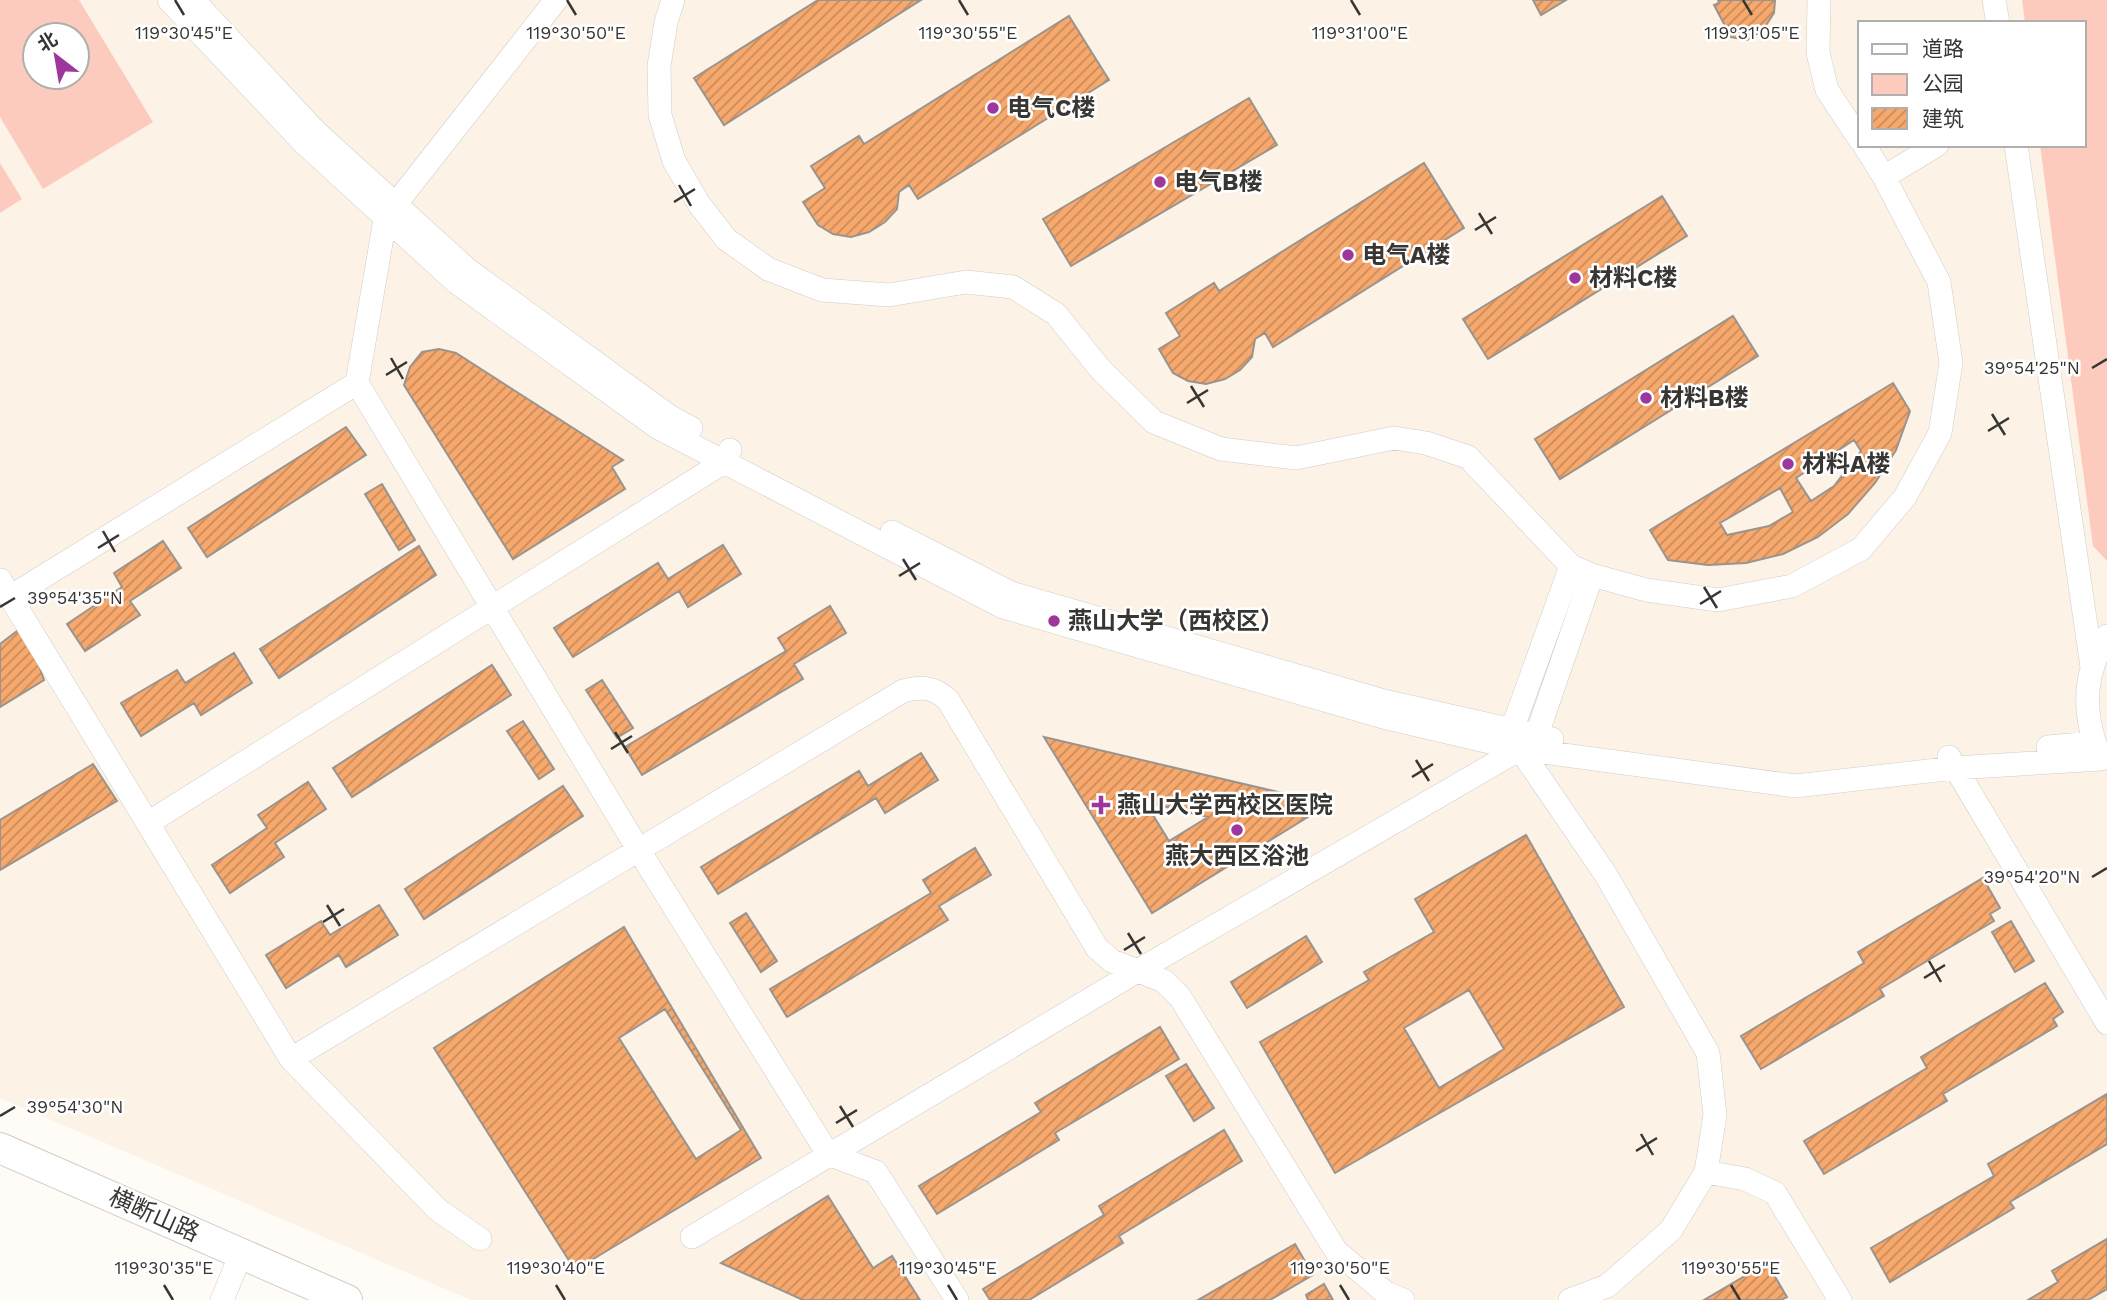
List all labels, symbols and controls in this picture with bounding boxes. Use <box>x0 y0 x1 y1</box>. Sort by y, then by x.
north arrow <box>21 21 91 91</box>
legend <box>1858 21 2086 147</box>
text: 119°30'45"E <box>135 22 233 43</box>
text: 119°30'50"E <box>526 22 626 43</box>
text: 119°30'55"E <box>918 22 1018 43</box>
text: 119°31'00"E <box>1312 22 1408 43</box>
text: 119°31'05"E <box>1704 22 1800 43</box>
text: 北 <box>33 27 62 57</box>
text: 道路 <box>1922 36 1964 61</box>
text: 公园 <box>1922 71 1964 96</box>
place label: 电气C楼 <box>1007 94 1095 122</box>
marker: 电气C楼 <box>985 100 1001 116</box>
text: 建筑 <box>1922 106 1964 131</box>
place label: 电气B楼 <box>1174 168 1262 196</box>
marker: 电气B楼 <box>1152 174 1168 190</box>
place label: 电气A楼 <box>1362 241 1450 269</box>
marker: 电气A楼 <box>1340 247 1356 263</box>
place label: 材料C楼 <box>1589 264 1677 292</box>
marker: 材料C楼 <box>1567 270 1583 286</box>
text: 39°54'25"N <box>1984 357 2080 378</box>
place label: 材料B楼 <box>1660 384 1748 412</box>
marker: 材料B楼 <box>1638 390 1654 406</box>
place label: 材料A楼 <box>1802 450 1890 478</box>
marker: 材料A楼 <box>1780 456 1796 472</box>
text: 39°54'35"N <box>27 587 123 608</box>
place label: 燕山大学（西校区） <box>1068 607 1284 635</box>
marker: 燕山大学（西校区） <box>1046 613 1062 629</box>
place label: 燕山大学西校区医院 <box>1117 791 1333 819</box>
marker: 燕山大学西校区医院 <box>1091 795 1111 815</box>
marker: 燕大西区浴池 <box>1229 822 1245 838</box>
place label: 燕大西区浴池 <box>1165 842 1309 870</box>
text: 39°54'20"N <box>1984 866 2080 887</box>
text: 39°54'30"N <box>27 1096 123 1117</box>
street label: 横断山路 <box>104 1183 204 1247</box>
text: 119°30'35"E <box>114 1257 214 1278</box>
text: 119°30'40"E <box>507 1257 605 1278</box>
text: 119°30'45"E <box>899 1257 997 1278</box>
text: 119°30'50"E <box>1290 1257 1390 1278</box>
text: 119°30'55"E <box>1681 1257 1781 1278</box>

